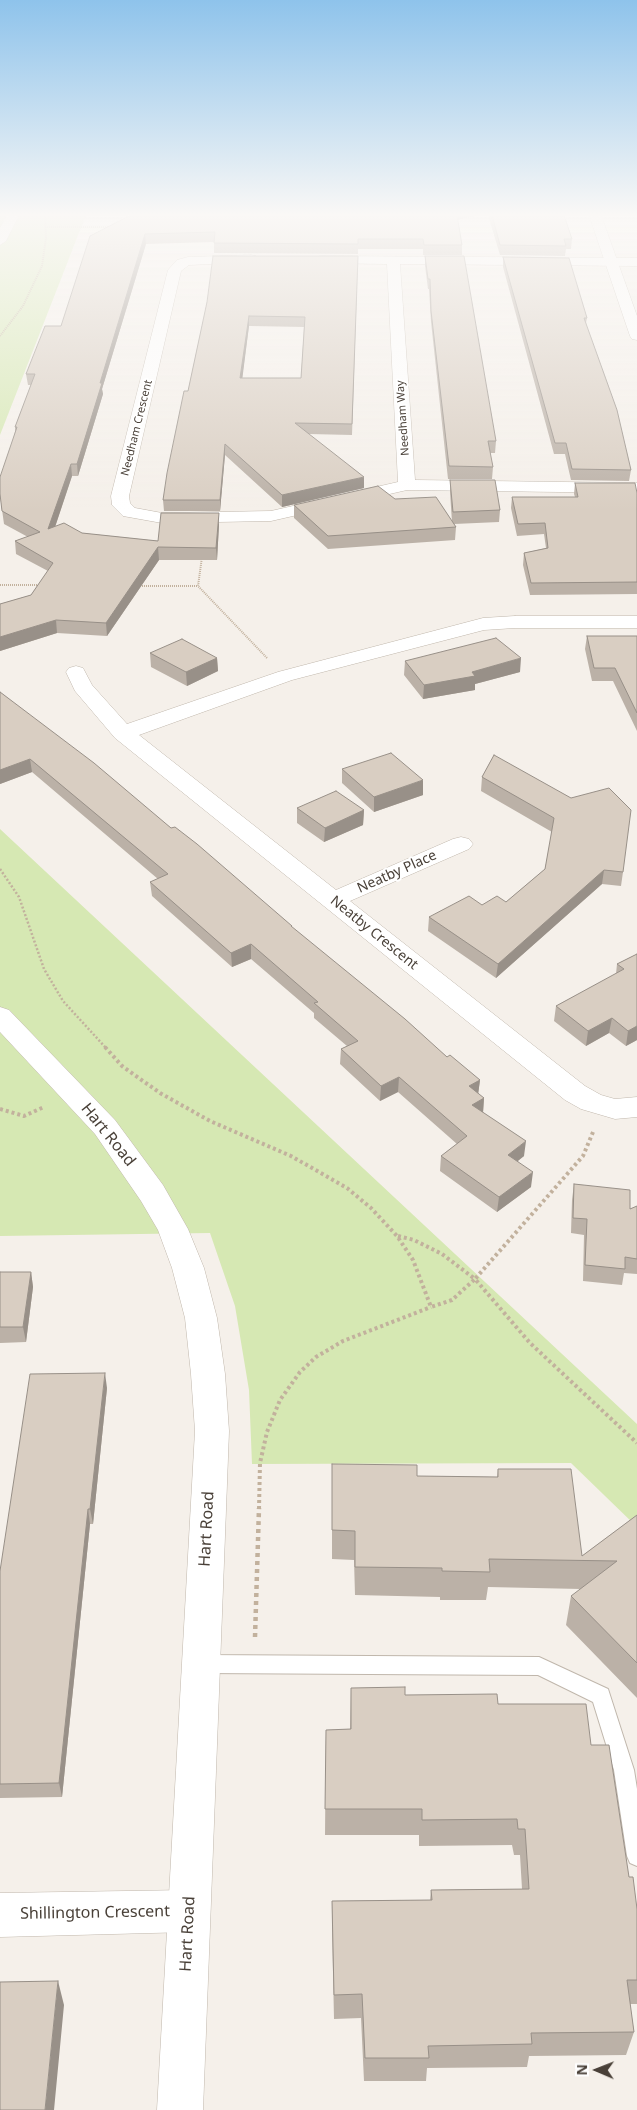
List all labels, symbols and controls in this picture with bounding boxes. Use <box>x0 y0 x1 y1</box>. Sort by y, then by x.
street label: Needham Crescent <box>119 379 155 477</box>
street label: Needham Way <box>394 380 412 456</box>
street label: Neatby Place <box>355 847 439 897</box>
street label: Neatby Crescent <box>327 893 421 973</box>
street label: Hart Road <box>77 1099 139 1171</box>
street label: Hart Road <box>195 1491 219 1567</box>
street label: Hart Road <box>176 1896 200 1972</box>
street label: Shillington Crescent <box>20 1902 170 1924</box>
north arrow <box>572 2045 622 2095</box>
text: N <box>572 2064 591 2076</box>

